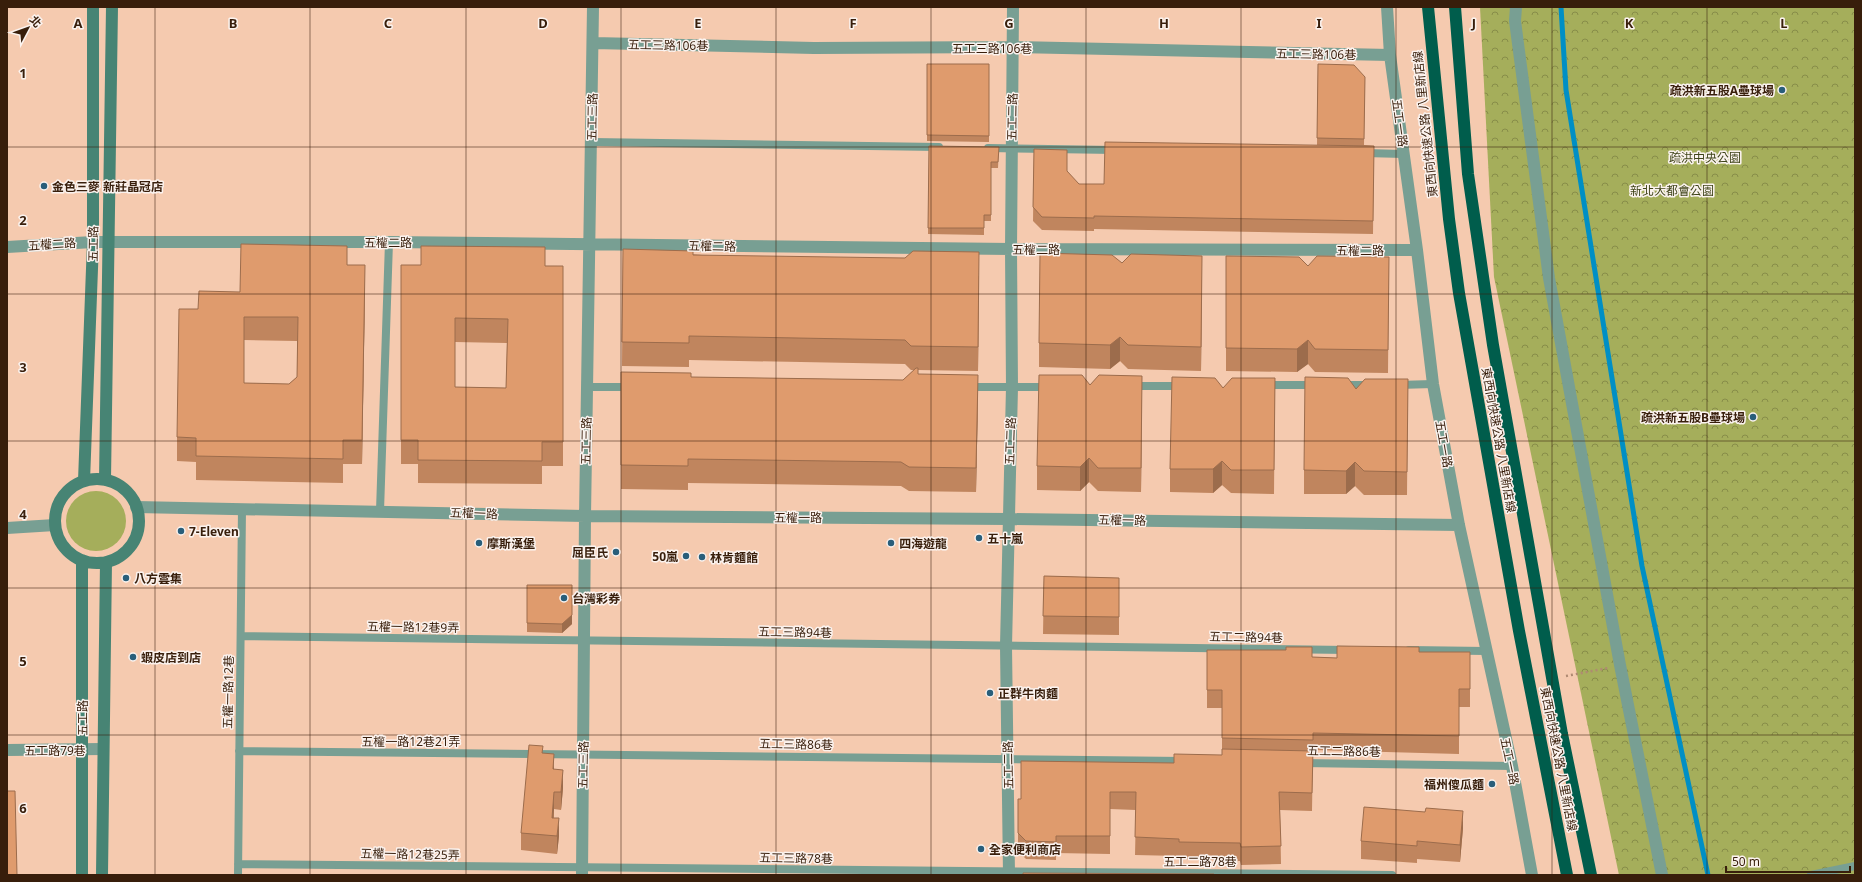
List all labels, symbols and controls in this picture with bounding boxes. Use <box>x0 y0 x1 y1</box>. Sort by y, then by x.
north arrow <box>8 8 48 48</box>
text: 北 <box>27 12 45 30</box>
text: A <box>74 14 83 32</box>
text: B <box>229 14 237 32</box>
text: C <box>384 14 392 32</box>
text: D <box>538 14 548 32</box>
text: E <box>694 14 702 32</box>
text: F <box>849 14 857 32</box>
text: G <box>1004 14 1014 32</box>
text: H <box>1159 14 1169 32</box>
text: I <box>1316 14 1322 32</box>
text: J <box>1471 14 1476 32</box>
text: K <box>1625 14 1634 32</box>
text: L <box>1780 14 1788 32</box>
street label: 五工三路106巷 <box>628 36 708 54</box>
street label: 五工三路106巷 <box>952 40 1032 57</box>
street label: 五工三路106巷 <box>1276 45 1356 63</box>
street label: 東西向快速公路 八里新店線 <box>1409 50 1441 198</box>
text: 1 <box>19 64 27 82</box>
place label: 疏洪新五股A壘球場 <box>1670 82 1774 99</box>
marker: 疏洪新五股A壘球場 <box>1777 85 1787 95</box>
street label: 五工三路 <box>583 93 601 141</box>
street label: 五工二路 <box>1003 93 1021 141</box>
street label: 五工一路 <box>1388 98 1412 148</box>
park label: 疏洪中央公園 <box>1669 149 1741 166</box>
place label: 金色三麥 新莊晶冠店 <box>52 178 163 195</box>
marker: 金色三麥 新莊晶冠店 <box>39 181 49 191</box>
park label: 新北大都會公園 <box>1630 182 1714 199</box>
text: 2 <box>19 211 27 229</box>
street label: 五工路 <box>84 226 102 262</box>
street label: 五權二路 <box>27 234 77 254</box>
street label: 五權二路 <box>364 234 412 251</box>
street label: 五權二路 <box>688 237 736 255</box>
street label: 五權二路 <box>1012 241 1060 258</box>
street label: 五權二路 <box>1336 242 1384 259</box>
text: 3 <box>19 358 27 376</box>
street label: 東西向快速公路 八里新店線 <box>1478 366 1520 514</box>
place label: 疏洪新五股B壘球場 <box>1641 409 1745 426</box>
marker: 疏洪新五股B壘球場 <box>1748 412 1758 422</box>
street label: 五工三路 <box>577 417 595 465</box>
street label: 五工二路 <box>1001 417 1019 465</box>
street label: 五工一路 <box>1431 419 1457 469</box>
street label: 五權一路 <box>450 504 498 522</box>
text: 4 <box>19 505 27 523</box>
street label: 五權一路 <box>774 509 822 526</box>
street label: 五權一路 <box>1098 511 1146 529</box>
place label: 7-Eleven <box>189 523 239 540</box>
marker: 7-Eleven <box>176 526 186 536</box>
place label: 五十嵐 <box>987 530 1023 547</box>
marker: 五十嵐 <box>974 533 984 543</box>
place label: 摩斯漢堡 <box>487 535 535 552</box>
place label: 四海遊龍 <box>899 535 947 552</box>
marker: 摩斯漢堡 <box>474 538 484 548</box>
marker: 四海遊龍 <box>886 538 896 548</box>
place label: 屈臣氏 <box>572 544 608 561</box>
marker: 屈臣氏 <box>611 547 621 557</box>
place label: 50嵐 <box>652 548 678 565</box>
place label: 林肯麵館 <box>710 549 758 566</box>
marker: 50嵐 <box>681 551 691 561</box>
marker: 林肯麵館 <box>697 552 707 562</box>
place label: 八方雲集 <box>134 570 182 587</box>
marker: 八方雲集 <box>121 573 131 583</box>
place label: 台灣彩券 <box>572 590 621 607</box>
marker: 台灣彩券 <box>559 593 569 603</box>
street label: 五權一路12巷9弄 <box>367 618 459 636</box>
street label: 五工三路94巷 <box>758 623 832 641</box>
street label: 五工二路94巷 <box>1209 628 1283 646</box>
place label: 蝦皮店到店 <box>141 649 201 666</box>
text: 5 <box>19 652 27 670</box>
marker: 蝦皮店到店 <box>128 652 138 662</box>
street label: 五權一路12巷 <box>219 655 237 729</box>
place label: 正群牛肉麵 <box>998 685 1058 702</box>
street label: 東西向快速公路 八里新店線 <box>1537 685 1581 833</box>
marker: 正群牛肉麵 <box>985 688 995 698</box>
street label: 五工路 <box>74 700 91 736</box>
street label: 五權一路12巷21弄 <box>361 733 461 750</box>
street label: 五工三路86巷 <box>759 735 833 753</box>
street label: 五工一路 <box>1497 736 1523 786</box>
street label: 五工三路 <box>574 741 592 789</box>
street label: 五工二路 <box>999 741 1017 789</box>
street label: 五工路79巷 <box>24 742 86 759</box>
street label: 五工二路86巷 <box>1307 742 1381 760</box>
place label: 福州傻瓜麵 <box>1424 776 1484 793</box>
marker: 福州傻瓜麵 <box>1487 779 1497 789</box>
text: 6 <box>19 799 27 817</box>
place label: 全家便利商店 <box>989 841 1061 858</box>
marker: 全家便利商店 <box>976 844 986 854</box>
street label: 五權一路12巷25弄 <box>360 845 460 863</box>
scale bar <box>1726 848 1850 874</box>
street label: 五工三路78巷 <box>759 849 833 867</box>
street label: 五工二路78巷 <box>1163 853 1237 870</box>
text: 50 m <box>1732 853 1760 870</box>

